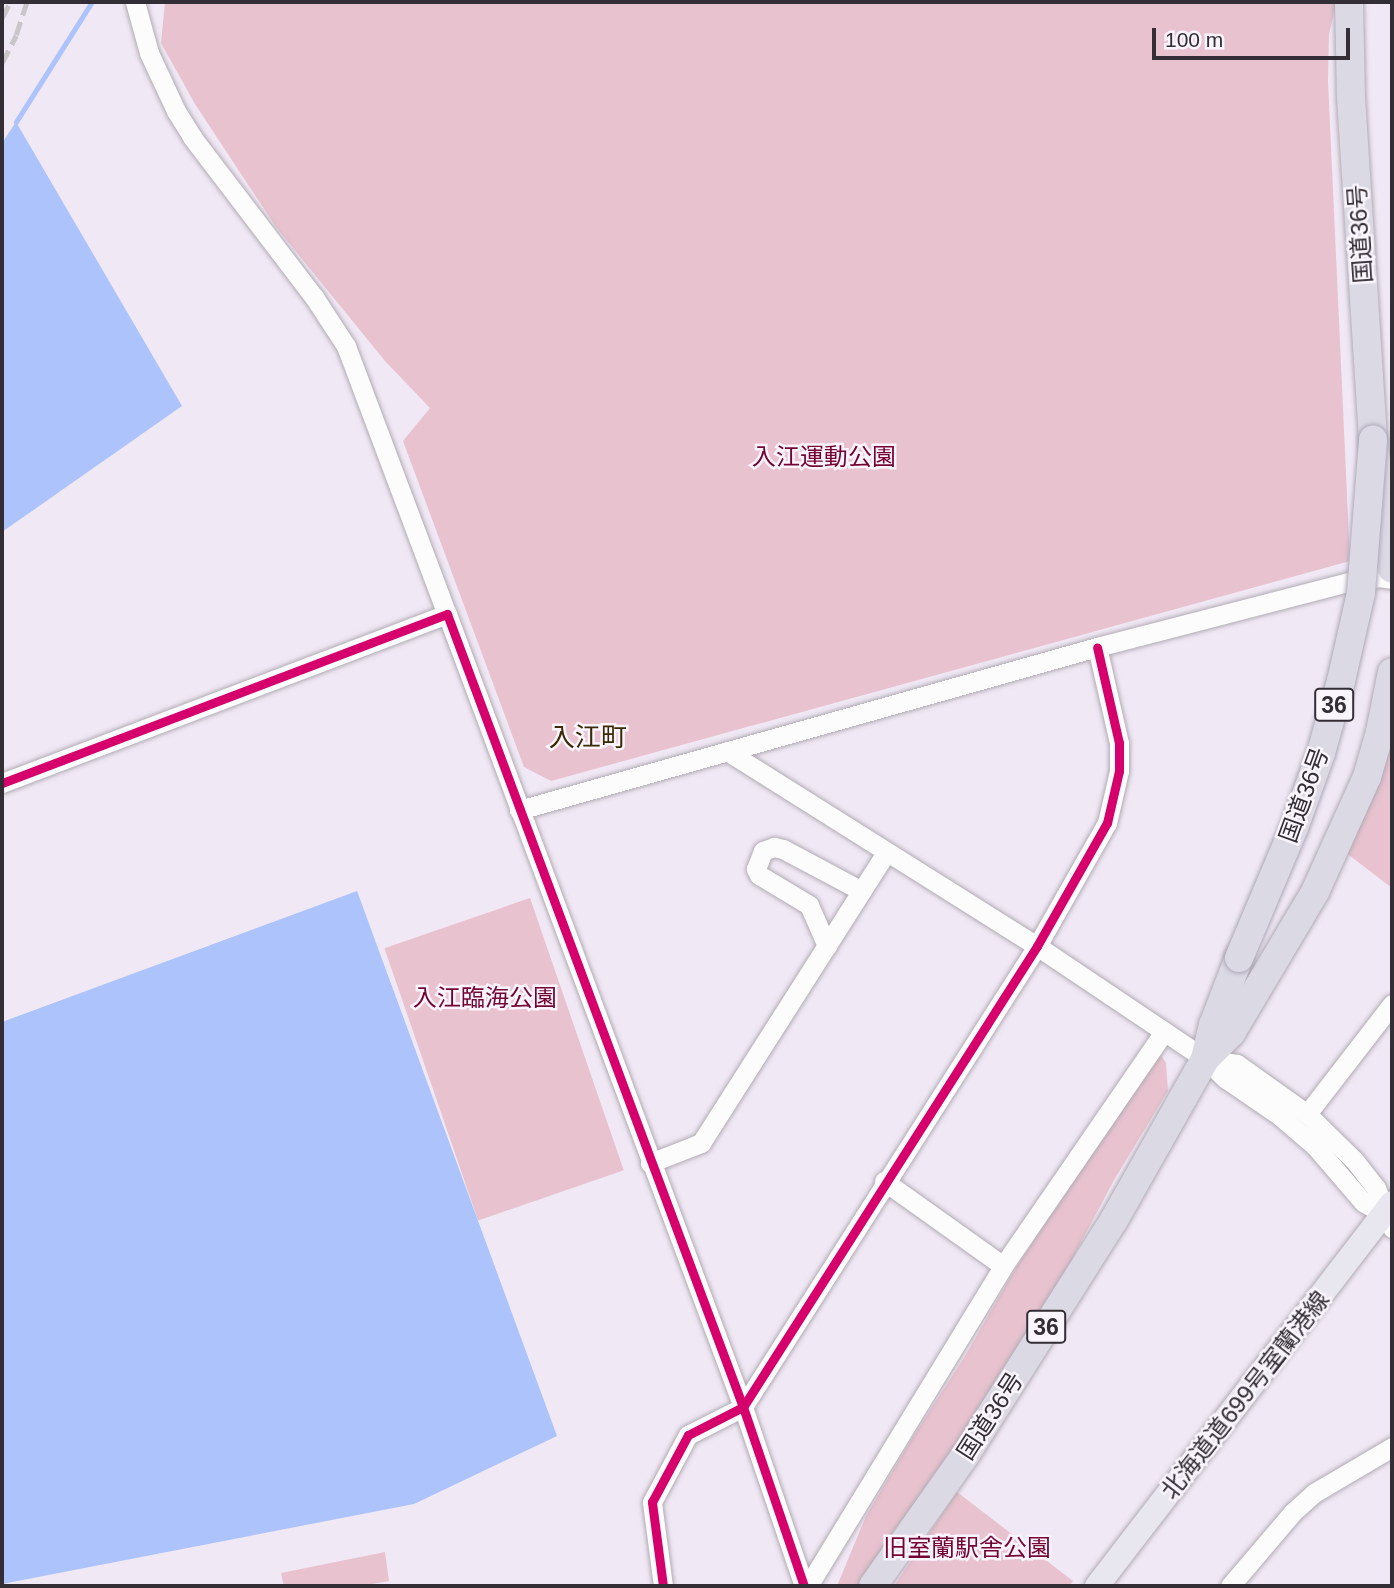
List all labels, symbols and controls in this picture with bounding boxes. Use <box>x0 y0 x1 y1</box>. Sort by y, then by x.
scale bar <box>1156 14 1354 58</box>
text: 100 m <box>1165 28 1223 51</box>
street label: 国道36号 <box>1342 184 1378 284</box>
park label: 入江運動公園 <box>752 443 896 471</box>
road number: 36 <box>1313 685 1355 724</box>
district label: 入江町 <box>549 722 627 754</box>
street label: 国道36号 <box>1274 744 1334 846</box>
park label: 入江臨海公園 <box>413 984 557 1012</box>
street label: 北海道道699号室蘭港線 <box>1155 1285 1335 1505</box>
road number: 36 <box>1025 1308 1067 1346</box>
street label: 国道36号 <box>951 1367 1029 1465</box>
park label: 旧室蘭駅舎公園 <box>883 1534 1051 1562</box>

